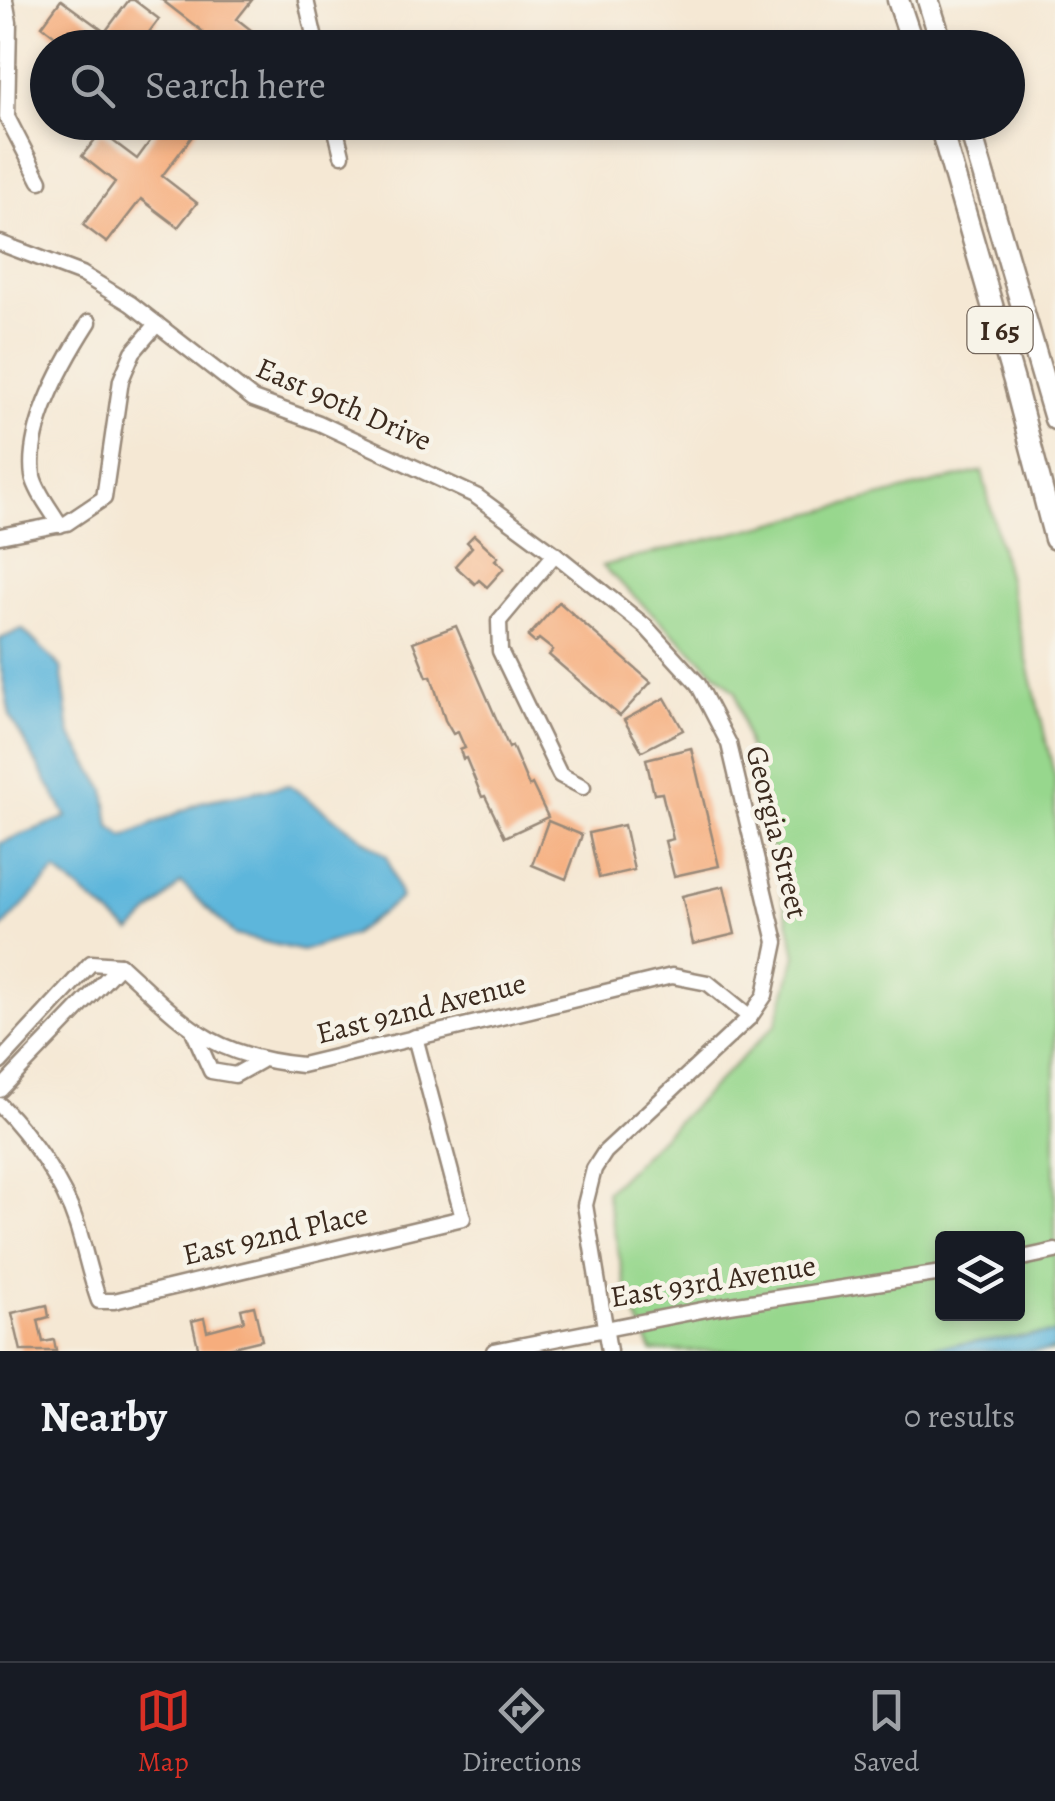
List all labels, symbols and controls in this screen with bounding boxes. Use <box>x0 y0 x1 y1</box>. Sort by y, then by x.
search box <box>30 30 1025 140</box>
icon: search <box>65 58 120 113</box>
text: Search here <box>145 59 326 111</box>
road number: I 65 <box>968 307 1032 353</box>
street label: East 90th Drive <box>250 348 438 460</box>
street label: Georgia Street <box>736 742 818 923</box>
street label: East 92nd Avenue <box>312 963 530 1053</box>
street label: East 92nd Place <box>178 1193 372 1275</box>
map controls <box>935 1231 1025 1321</box>
button: layers <box>935 1231 1025 1321</box>
street label: East 93rd Avenue <box>607 1245 819 1317</box>
text: Nearby <box>40 1388 167 1445</box>
text: 0 results <box>904 1394 1015 1438</box>
tab: Map <box>136 1683 191 1781</box>
tab: Directions <box>462 1683 582 1781</box>
tab: Saved <box>853 1683 919 1781</box>

